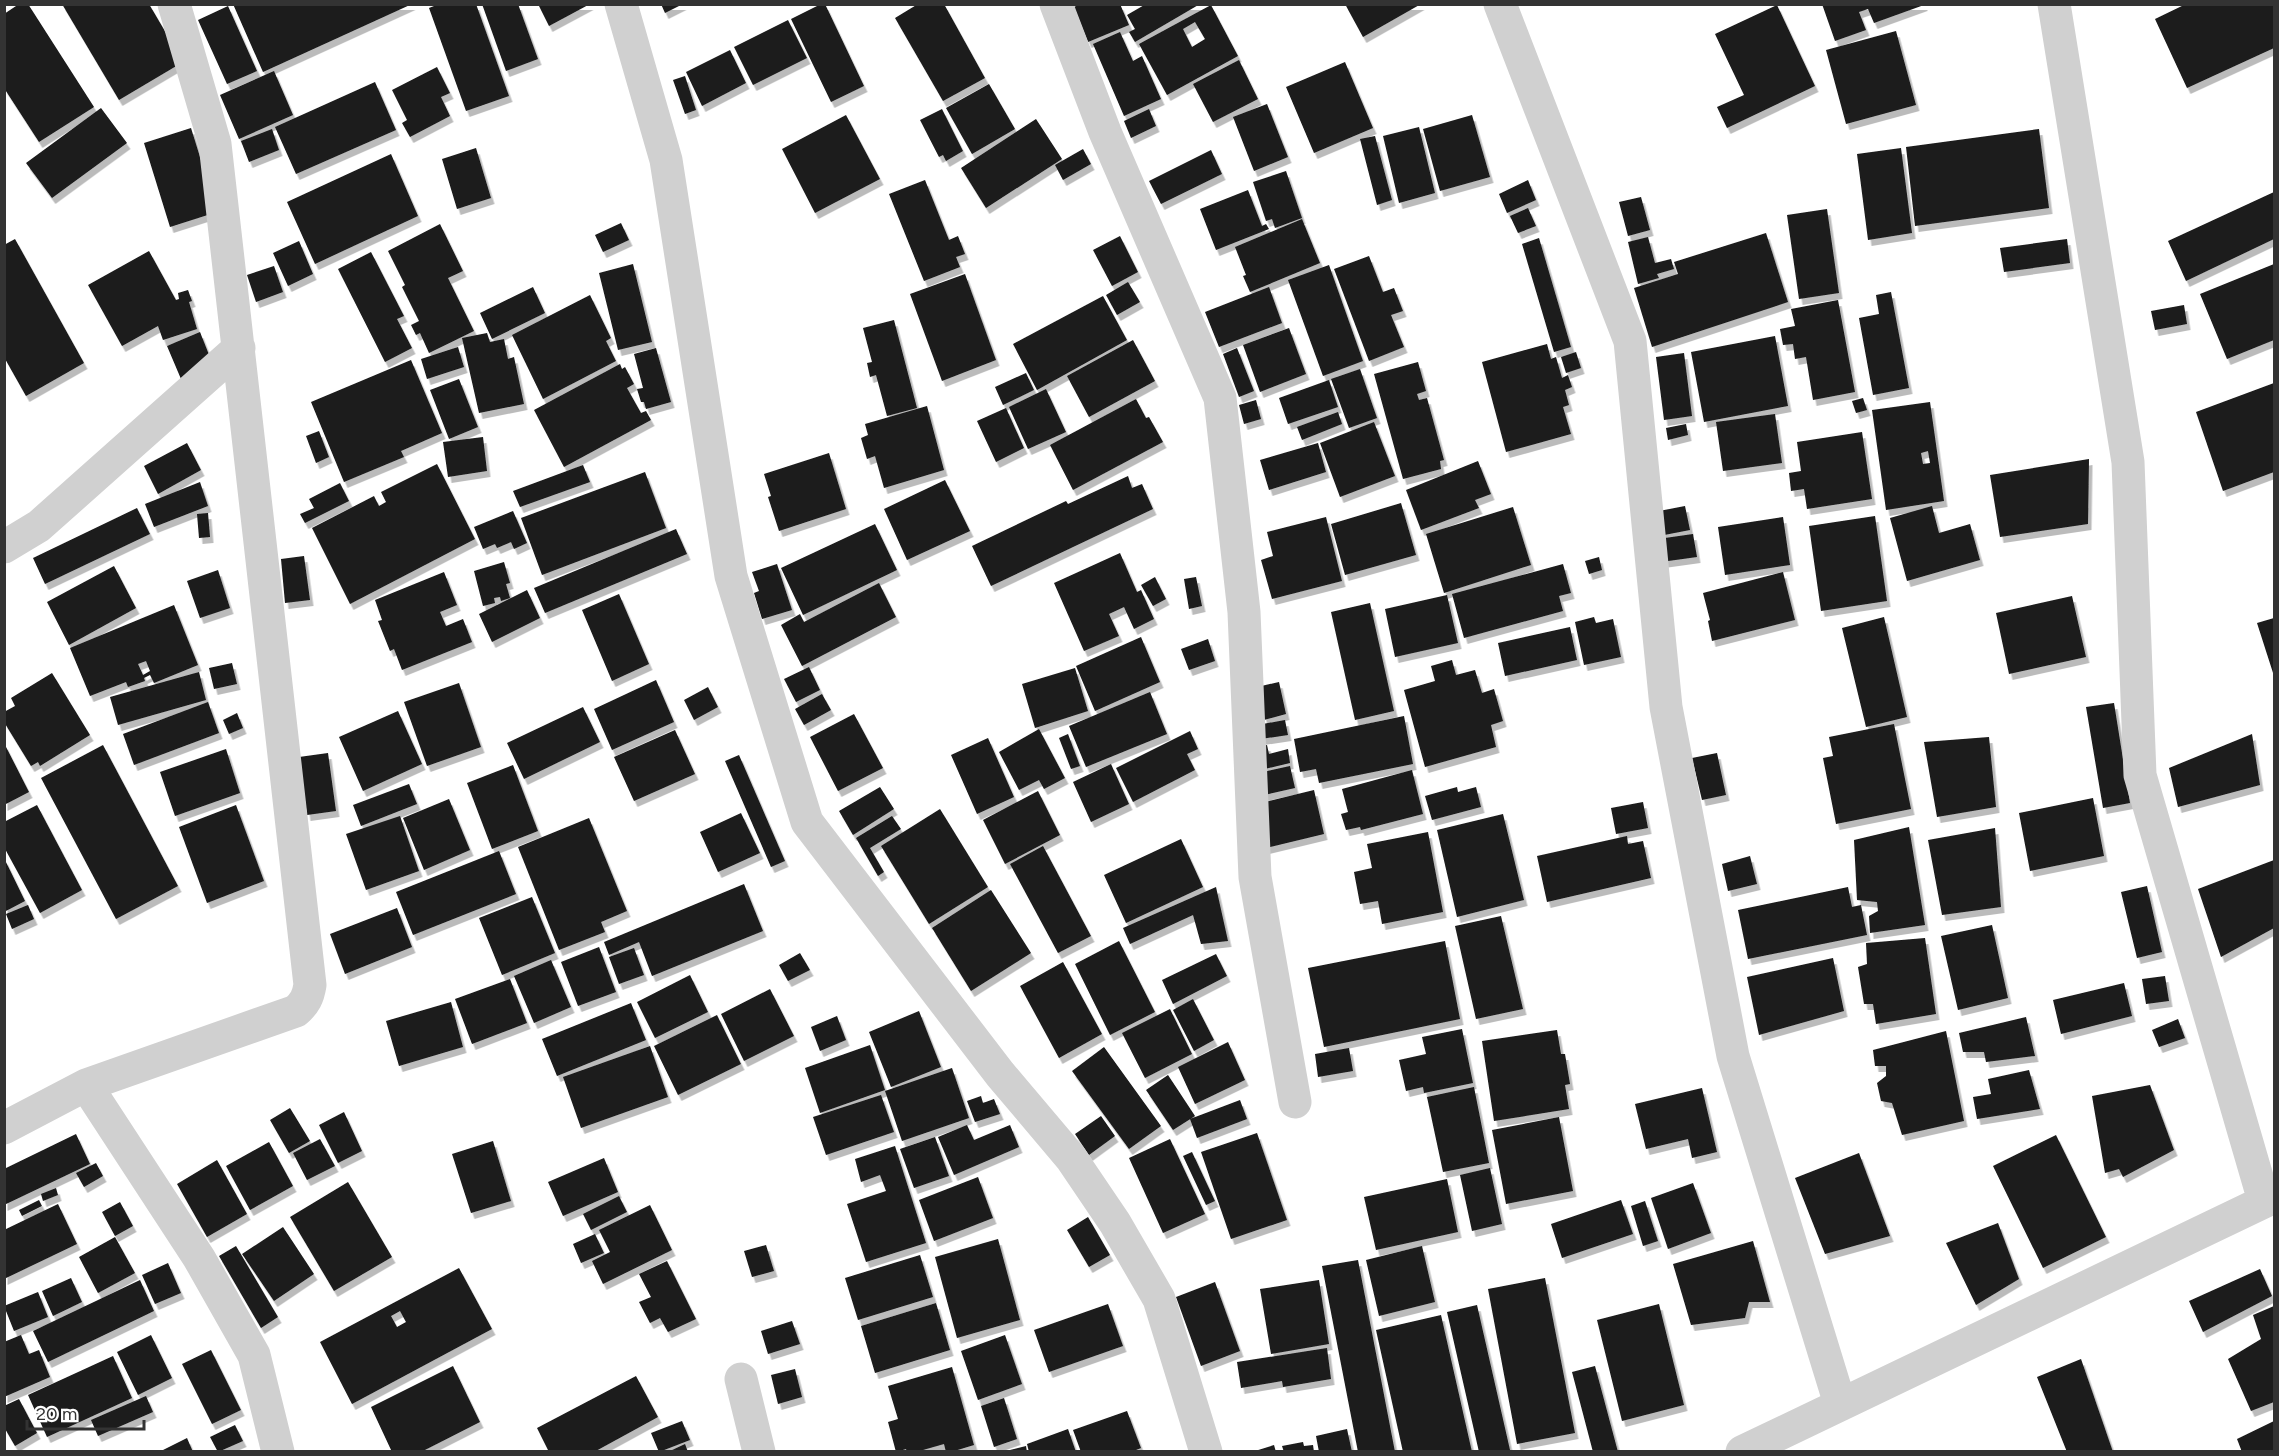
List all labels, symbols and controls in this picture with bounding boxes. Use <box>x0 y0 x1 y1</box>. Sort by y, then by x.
scale bar <box>27 1393 144 1431</box>
text: 20 m <box>36 1403 77 1425</box>

